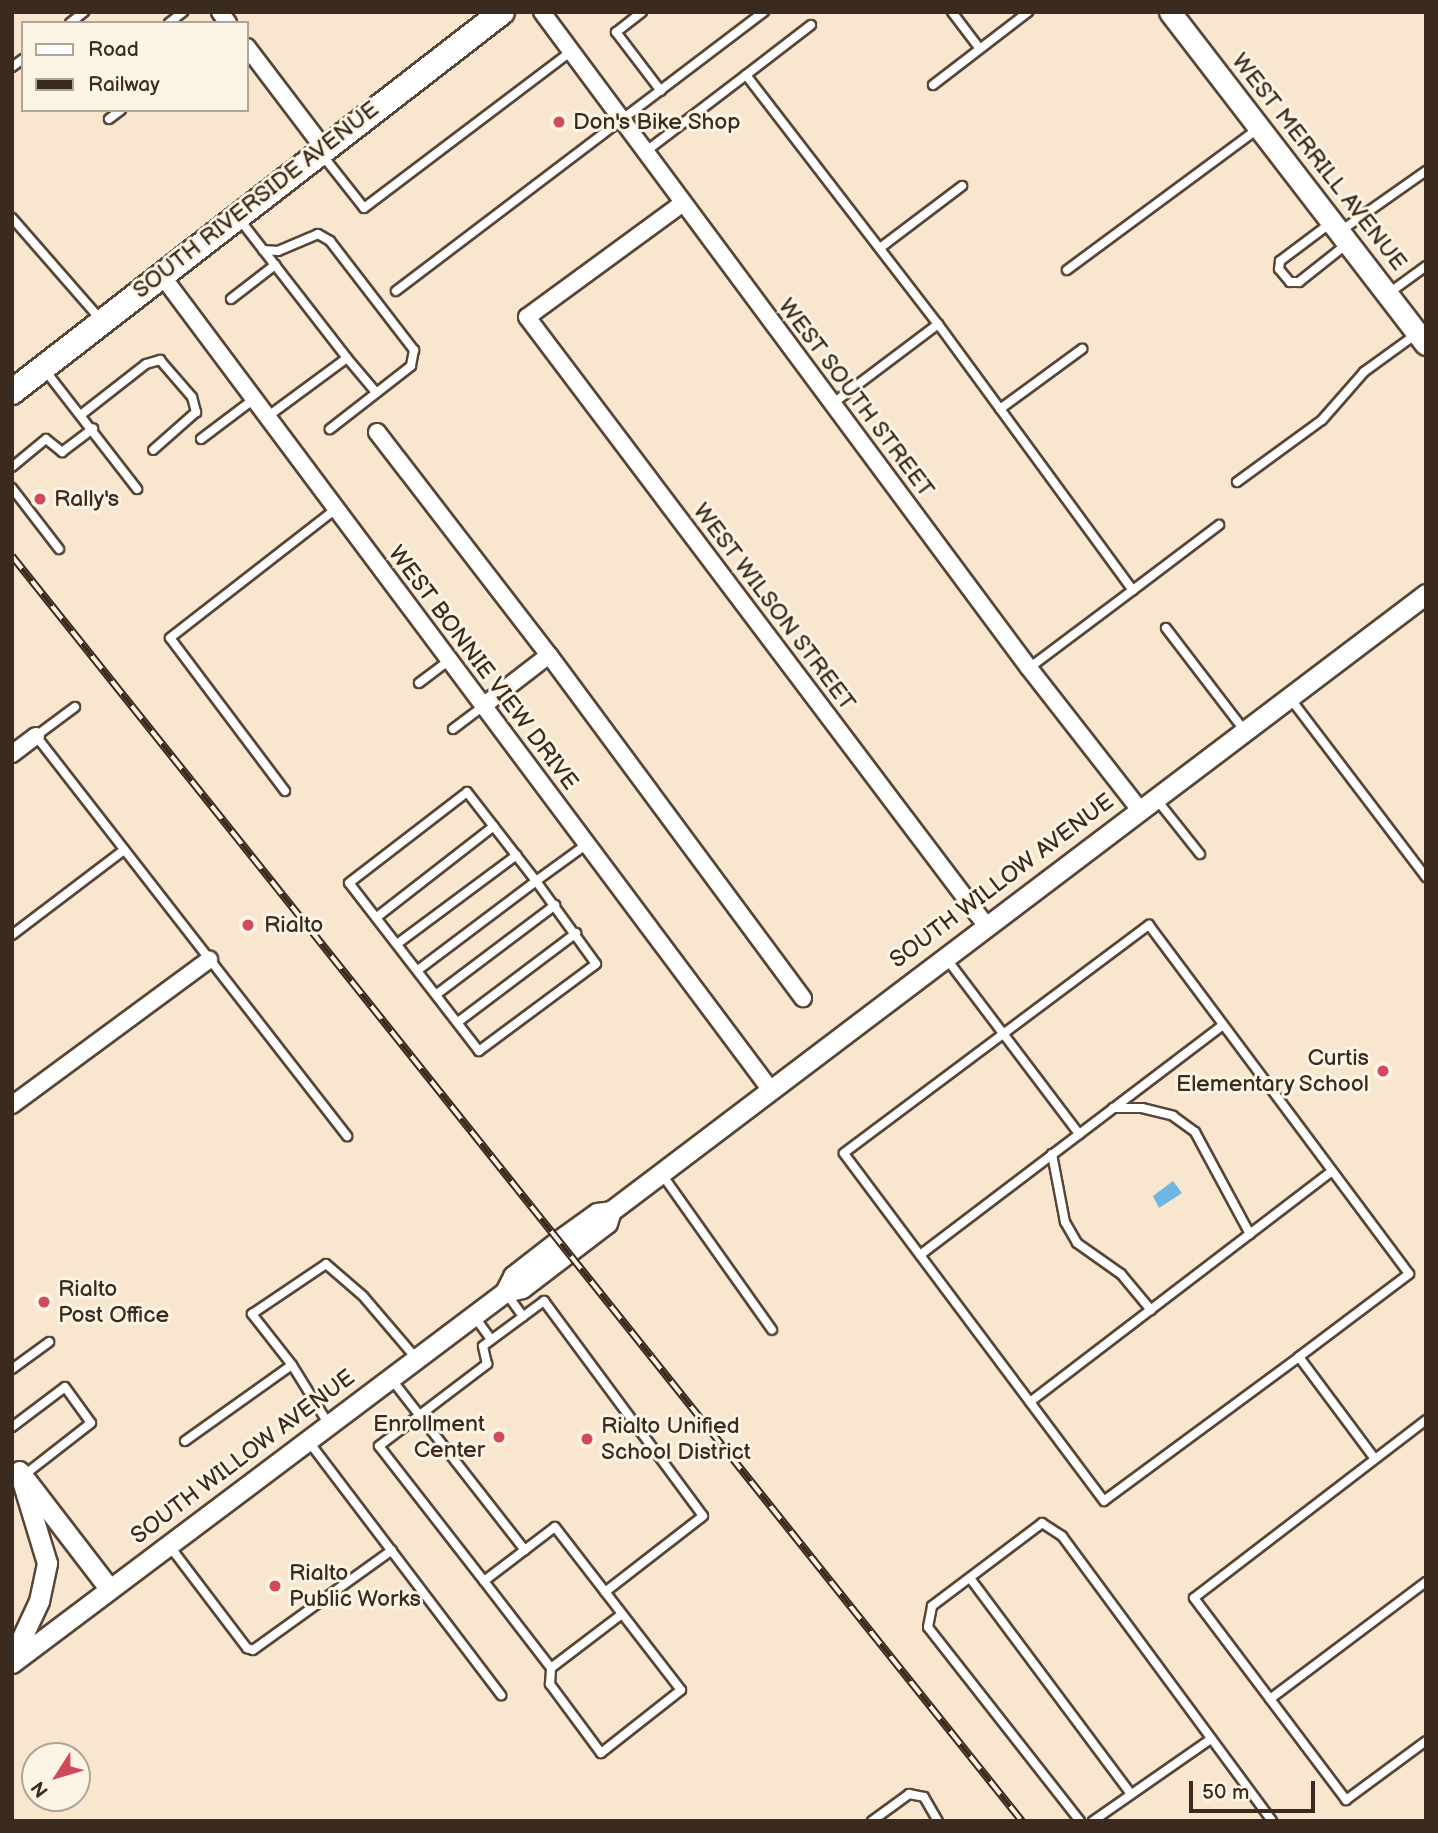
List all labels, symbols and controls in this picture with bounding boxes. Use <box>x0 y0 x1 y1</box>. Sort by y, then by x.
legend <box>21 21 248 112</box>
text: Road <box>88 37 139 62</box>
street label: WEST MERRILL AVENUE <box>1226 48 1412 276</box>
text: Railway <box>88 72 160 97</box>
street label: SOUTH RIVERSIDE AVENUE <box>128 95 384 305</box>
place label: Don's Bike Shop <box>573 108 741 136</box>
marker: Don's Bike Shop <box>551 114 567 130</box>
street label: WEST SOUTH STREET <box>772 293 940 503</box>
place label: Rally's <box>54 485 119 513</box>
marker: Rally's <box>32 491 48 507</box>
street label: WEST WILSON STREET <box>687 497 861 717</box>
street label: WEST BONNIE VIEW DRIVE <box>382 540 584 796</box>
street label: SOUTH WILLOW AVENUE <box>884 788 1120 974</box>
place label: Rialto <box>264 911 323 939</box>
marker: Rialto <box>238 915 258 935</box>
place label: Curtis Elementary School <box>1174 1044 1369 1098</box>
marker: Curtis Elementary School <box>1375 1063 1391 1079</box>
place label: Rialto Post Office <box>58 1275 169 1329</box>
marker: Rialto Post Office <box>36 1294 52 1310</box>
street label: SOUTH WILLOW AVENUE <box>125 1364 361 1550</box>
place label: Enrollment Center <box>373 1410 485 1464</box>
place label: Rialto Unified School District <box>601 1412 751 1466</box>
marker: Enrollment Center <box>491 1429 507 1445</box>
marker: Rialto Unified School District <box>579 1431 595 1447</box>
place label: Rialto Public Works <box>289 1559 422 1613</box>
marker: Rialto Public Works <box>267 1578 283 1594</box>
north arrow <box>21 1742 91 1812</box>
scale bar <box>1193 1766 1319 1810</box>
text: N <box>27 1776 54 1801</box>
text: 50 m <box>1202 1780 1249 1805</box>

